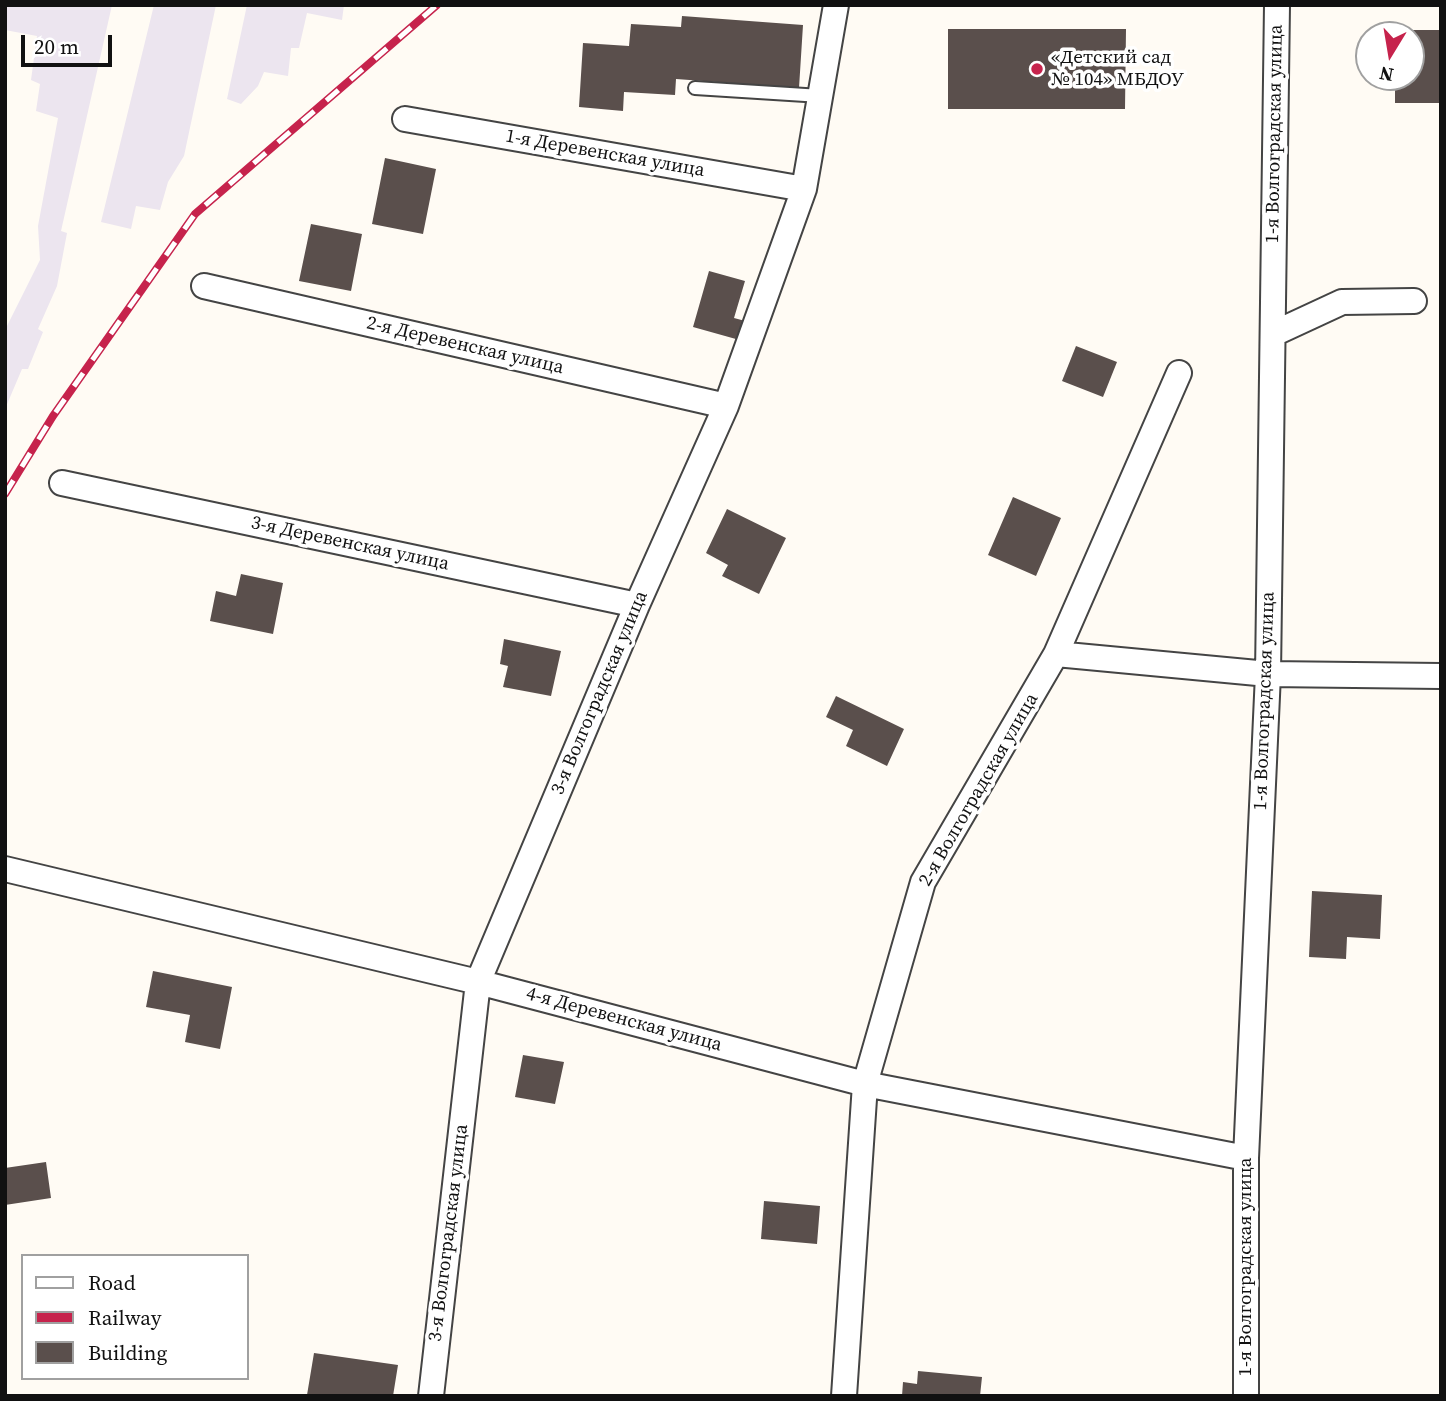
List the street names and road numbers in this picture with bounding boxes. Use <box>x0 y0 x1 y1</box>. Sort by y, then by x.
street label: 1-я Волгоградская улица <box>1262 24 1288 244</box>
street label: 1-я Деревенская улица <box>504 125 706 183</box>
street label: 2-я Деревенская улица <box>364 312 566 380</box>
street label: 3-я Деревенская улица <box>249 512 451 576</box>
street label: 3-я Волгоградская улица <box>547 588 653 798</box>
street label: 1-я Волгоградская улица <box>1250 591 1280 811</box>
street label: 2-я Волгоградская улица <box>914 689 1044 891</box>
street label: 4-я Деревенская улица <box>524 983 724 1057</box>
street label: 3-я Волгоградская улица <box>424 1123 474 1343</box>
street label: 1-я Волгоградская улица <box>1235 1157 1257 1377</box>

